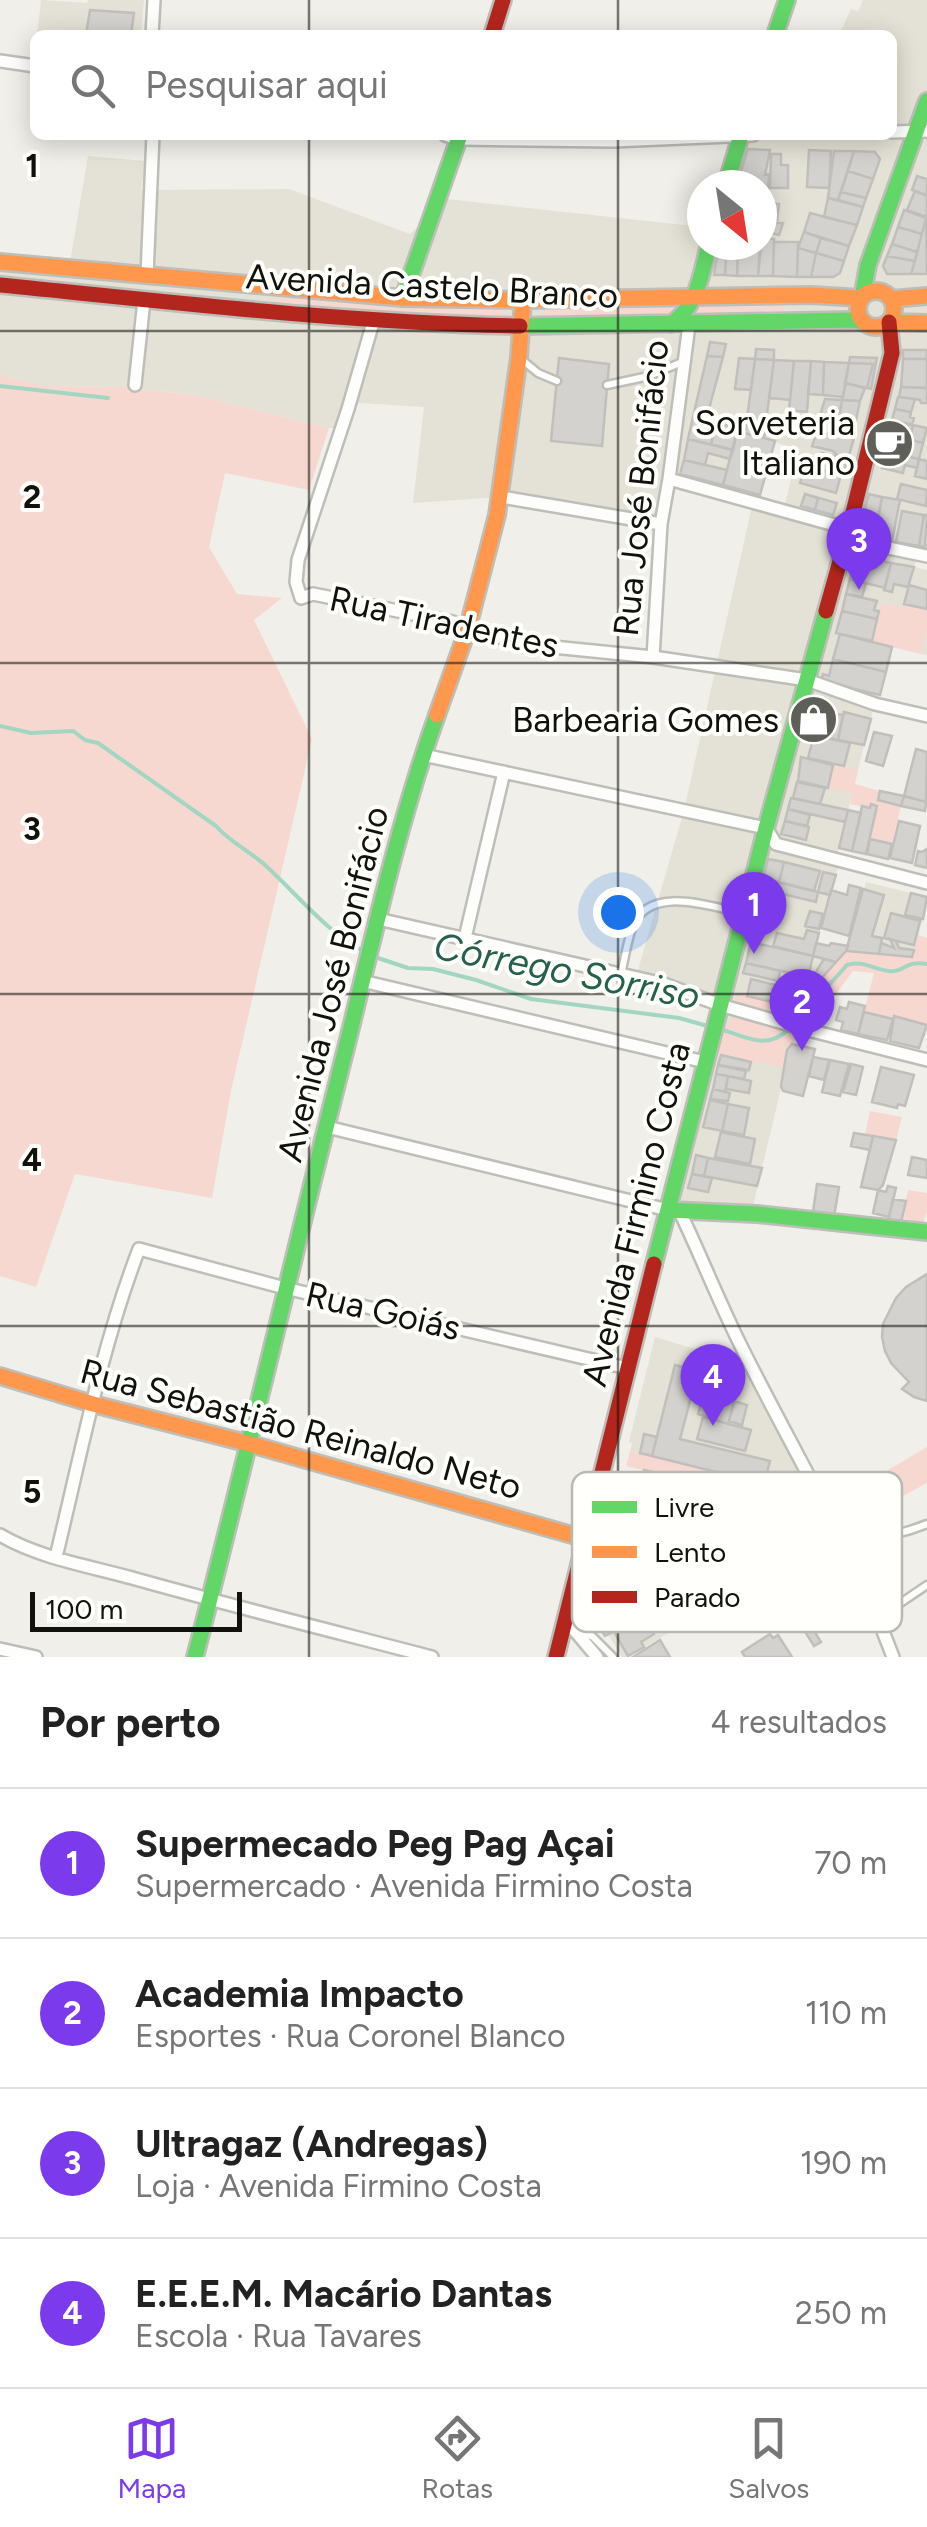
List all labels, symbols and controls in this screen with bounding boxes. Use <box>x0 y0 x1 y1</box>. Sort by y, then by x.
search box <box>30 30 897 140</box>
icon: search <box>65 58 120 113</box>
text: Pesquisar aqui <box>145 62 388 108</box>
text: 1 <box>25 147 39 185</box>
north arrow <box>687 170 777 260</box>
street label: Avenida Castelo Branco <box>245 255 619 317</box>
street label: Rua José Bonifácio <box>605 338 677 638</box>
place label: Sorveteria Italiano <box>694 402 855 484</box>
cafe icon: Sorveteria Italiano <box>864 417 916 469</box>
text: 2 <box>23 478 41 516</box>
pin: 3 <box>826 508 892 590</box>
street label: Rua Tiradentes <box>326 577 562 667</box>
shop icon: Barbearia Gomes <box>788 694 840 746</box>
place label: Barbearia Gomes <box>512 699 779 741</box>
street label: Avenida José Bonifácio <box>269 802 397 1166</box>
text: 3 <box>23 810 41 848</box>
pin: 1 <box>722 872 786 954</box>
your location <box>593 887 644 938</box>
water label: Córrego Sorriso <box>430 923 704 1019</box>
pin: 2 <box>770 968 834 1051</box>
street label: Avenida Firmino Costa <box>573 1038 699 1390</box>
text: 4 <box>22 1141 42 1179</box>
street label: Rua Goiás <box>302 1273 464 1349</box>
pin: 4 <box>680 1344 746 1426</box>
street label: Rua Sebastião Reinaldo Neto <box>76 1350 526 1508</box>
legend <box>572 1472 902 1632</box>
text: 5 <box>23 1473 41 1511</box>
text: Livre <box>654 1490 714 1524</box>
text: Lento <box>654 1535 726 1569</box>
text: Parado <box>654 1580 741 1614</box>
scale bar <box>30 1587 242 1632</box>
text: 100 m <box>45 1592 123 1626</box>
text: Por perto <box>40 1697 221 1748</box>
text: 4 resultados <box>711 1703 887 1741</box>
text: Supermecado Peg Pag Açai <box>135 1821 615 1867</box>
text: 1 <box>66 1844 79 1882</box>
text: 70 m <box>814 1844 887 1882</box>
text: Supermercado · Avenida Firmino Costa <box>135 1867 693 1905</box>
text: Academia Impacto <box>135 1971 464 2017</box>
text: 2 <box>63 1994 82 2032</box>
text: 110 m <box>805 1994 887 2032</box>
text: Esportes · Rua Coronel Blanco <box>135 2017 566 2055</box>
text: Ultragaz (Andregas) <box>135 2121 488 2167</box>
text: 3 <box>64 2144 81 2182</box>
text: 190 m <box>800 2144 887 2182</box>
text: Loja · Avenida Firmino Costa <box>135 2167 542 2205</box>
text: E.E.E.M. Macário Dantas <box>135 2271 552 2317</box>
text: 4 <box>62 2294 83 2332</box>
text: 250 m <box>795 2294 887 2332</box>
text: Escola · Rua Tavares <box>135 2317 422 2355</box>
tab: Mapa <box>118 2411 186 2505</box>
tab: Rotas <box>422 2411 493 2505</box>
tab: Salvos <box>728 2411 809 2505</box>

